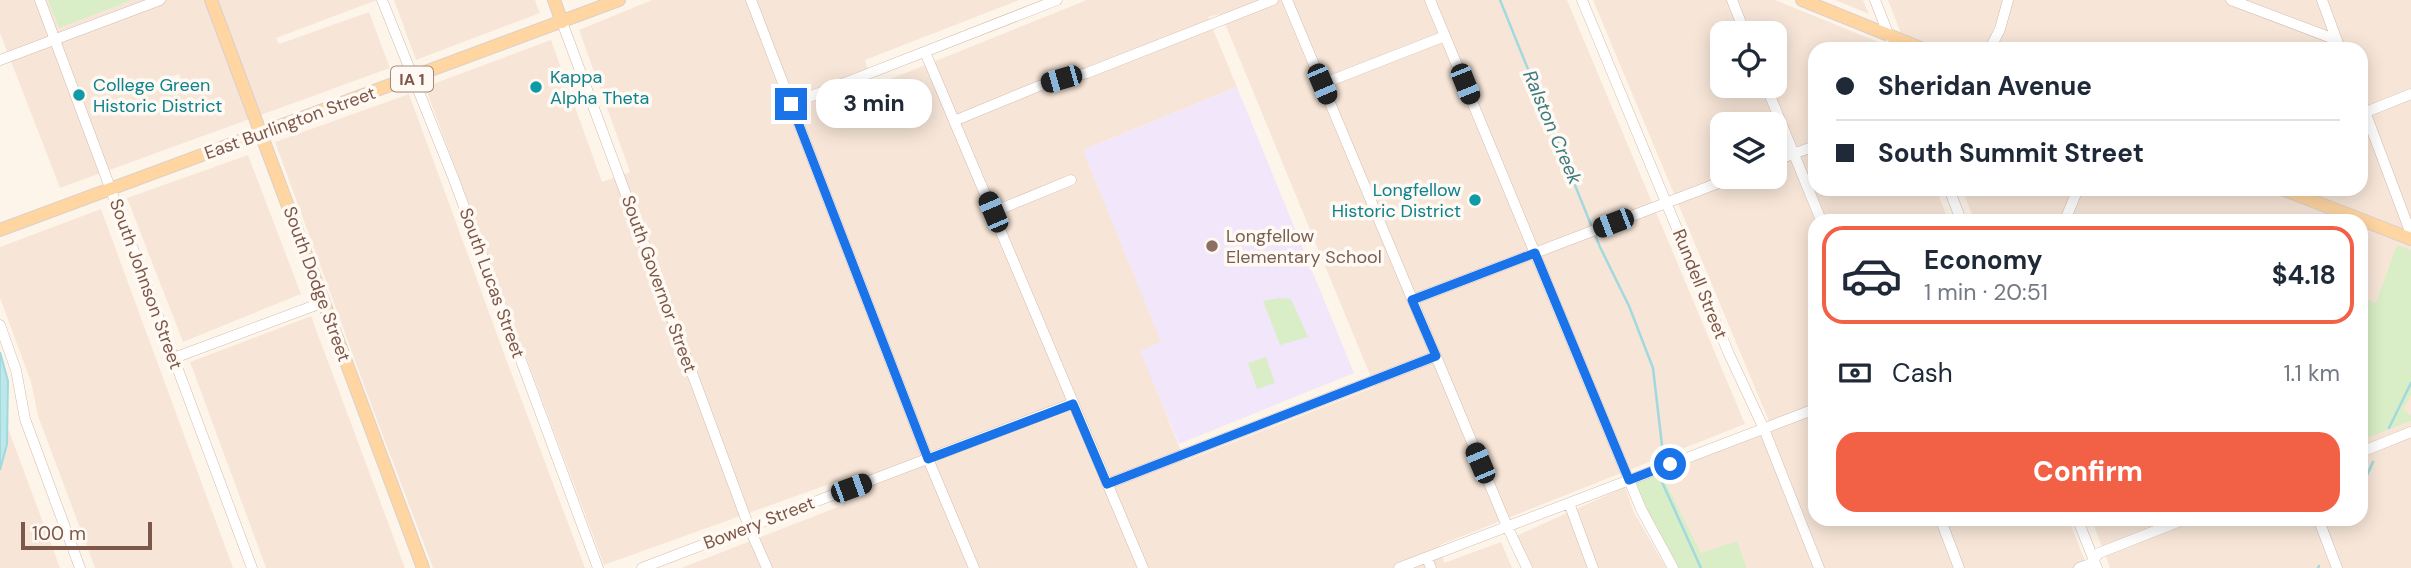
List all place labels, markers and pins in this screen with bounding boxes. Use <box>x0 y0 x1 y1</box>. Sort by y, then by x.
place label: Kappa Alpha Theta <box>550 65 649 110</box>
place label: College Green Historic District <box>93 73 222 118</box>
marker: Kappa Alpha Theta <box>528 79 544 95</box>
marker: College Green Historic District <box>71 87 87 103</box>
place label: Longfellow Historic District <box>1332 178 1461 223</box>
marker: Longfellow Historic District <box>1467 192 1483 208</box>
place label: Longfellow Elementary School <box>1226 224 1382 269</box>
marker: Longfellow Elementary School <box>1204 238 1220 254</box>

